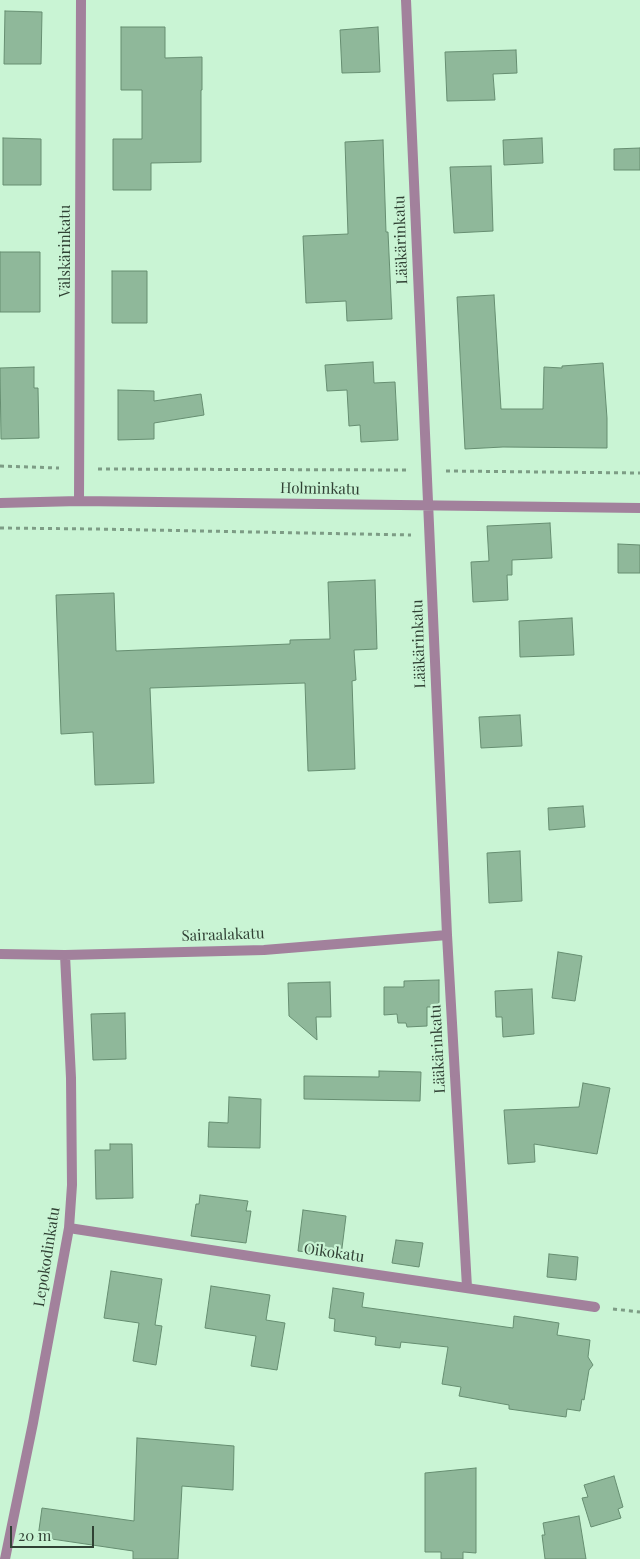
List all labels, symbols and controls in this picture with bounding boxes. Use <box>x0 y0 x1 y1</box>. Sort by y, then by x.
street label: Lääkärinkatu <box>390 195 412 285</box>
street label: Välskärinkatu <box>56 205 74 297</box>
street label: Holminkatu <box>280 479 360 499</box>
street label: Lääkärinkatu <box>408 599 430 689</box>
street label: Sairaalakatu <box>181 925 265 945</box>
street label: Lääkärinkatu <box>427 1004 449 1094</box>
street label: Lepokodinkatu <box>30 1206 64 1308</box>
street label: Oikokatu <box>303 1240 365 1266</box>
scale bar <box>12 1516 96 1548</box>
text: 20 m <box>18 1525 51 1545</box>

